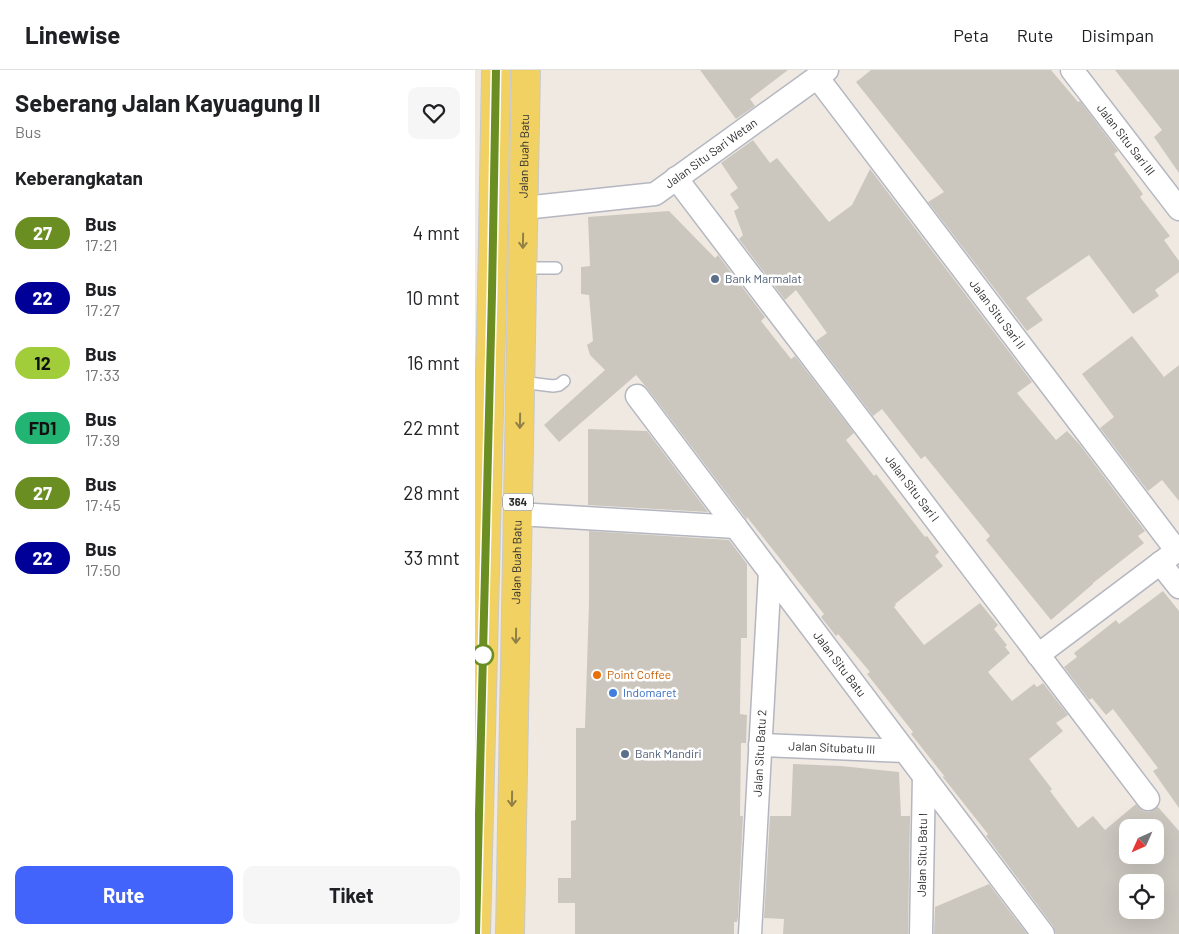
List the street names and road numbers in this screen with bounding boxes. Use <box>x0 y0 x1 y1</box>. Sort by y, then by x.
street label: Jalan Situ Sari III <box>1095 101 1158 178</box>
street label: Jalan Buah Batu <box>516 114 531 198</box>
street label: Jalan Situ Sari Wetan <box>662 115 759 191</box>
street label: Jalan Situ Sari II <box>967 276 1029 351</box>
street label: Jalan Situ Sari I <box>883 452 943 524</box>
road number: 364 <box>503 494 533 511</box>
street label: Jalan Buah Batu <box>508 520 524 604</box>
street label: Jalan Situ Batu <box>811 628 869 699</box>
street label: Jalan Situ Batu 2 <box>750 709 768 797</box>
street label: Jalan Situbatu III <box>788 738 876 756</box>
street label: Jalan Situ Batu I <box>914 813 929 897</box>

